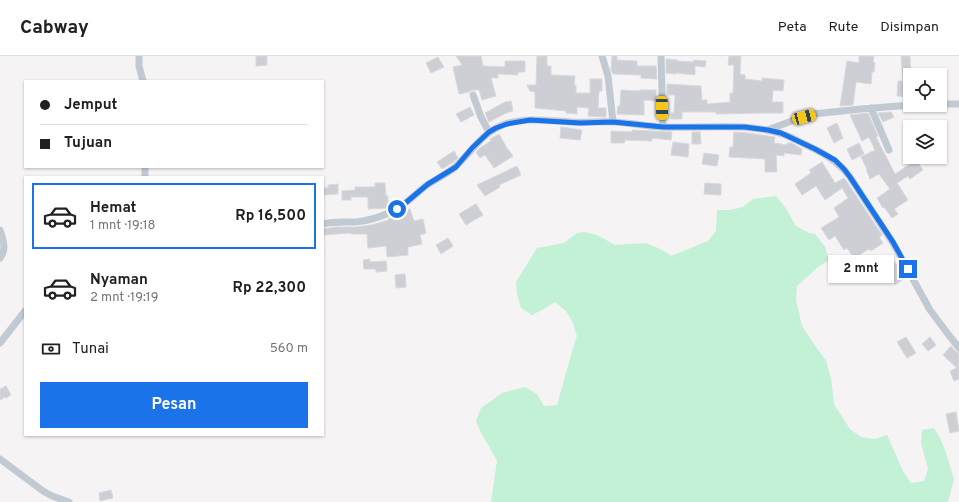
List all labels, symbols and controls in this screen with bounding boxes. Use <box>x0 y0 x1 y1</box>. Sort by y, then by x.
text: Cabway <box>20 16 89 40</box>
text: Peta <box>778 19 807 36</box>
text: Rute <box>829 19 858 36</box>
text: Disimpan <box>880 19 939 36</box>
map controls <box>903 68 947 164</box>
button: locate <box>903 68 947 112</box>
text: Jemput <box>64 96 117 115</box>
car <box>656 96 668 120</box>
car <box>791 108 817 126</box>
button: layers <box>903 120 947 164</box>
text: Tujuan <box>64 134 112 153</box>
icon: car <box>42 198 78 234</box>
text: Hemat <box>90 199 136 218</box>
route start <box>388 200 406 218</box>
text: Rp 16,500 <box>235 207 306 226</box>
text: 1 mnt · 19:18 <box>90 218 156 234</box>
callout: 2 mnt <box>828 255 894 283</box>
route end <box>899 260 917 278</box>
text: 2 mnt <box>843 261 879 277</box>
icon: car <box>42 270 78 306</box>
text: Nyaman <box>90 271 148 290</box>
text: Rp 22,300 <box>233 279 306 298</box>
text: 2 mnt · 19:19 <box>90 290 158 306</box>
icon: cash <box>40 338 62 360</box>
text: Tunai <box>72 340 109 359</box>
text: 560 m <box>270 341 308 357</box>
button: Pesan <box>40 382 308 428</box>

